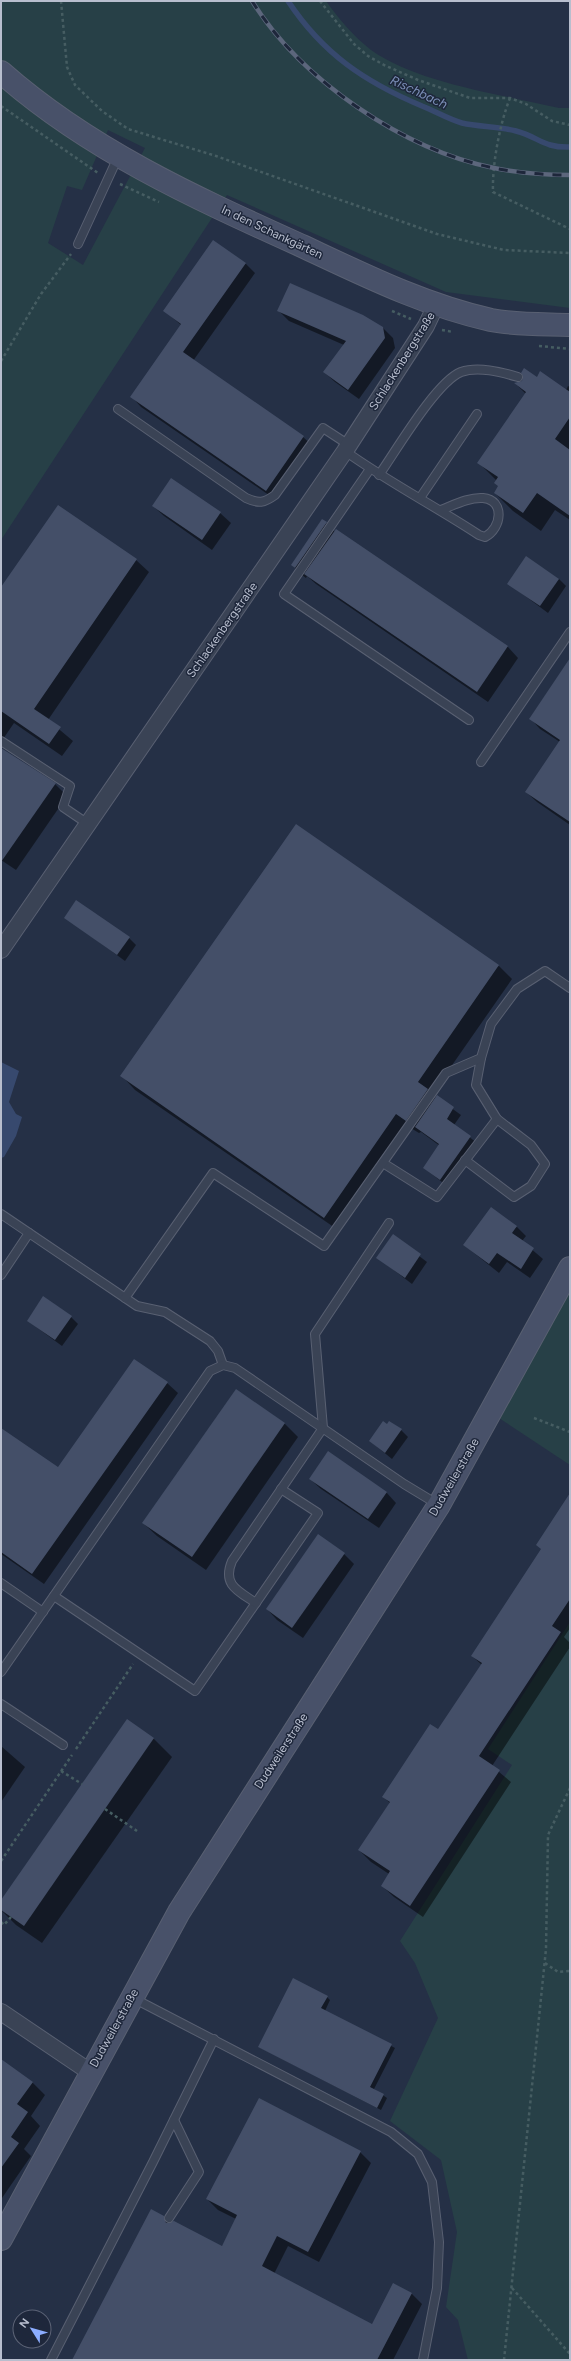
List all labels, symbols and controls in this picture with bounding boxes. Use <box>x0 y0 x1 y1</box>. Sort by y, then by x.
water label: Rischbach <box>388 72 450 112</box>
street label: In den Schankgärten <box>219 202 325 262</box>
street label: Schlackenbergstraße <box>366 309 438 413</box>
street label: Schlackenbergstraße <box>184 579 260 680</box>
street label: Dudweilerstraße <box>426 1435 482 1518</box>
street label: Dudweilerstraße <box>251 1710 311 1791</box>
street label: Dudweilerstraße <box>87 1986 142 2070</box>
north arrow <box>12 2309 52 2349</box>
text: N <box>17 2316 32 2331</box>

